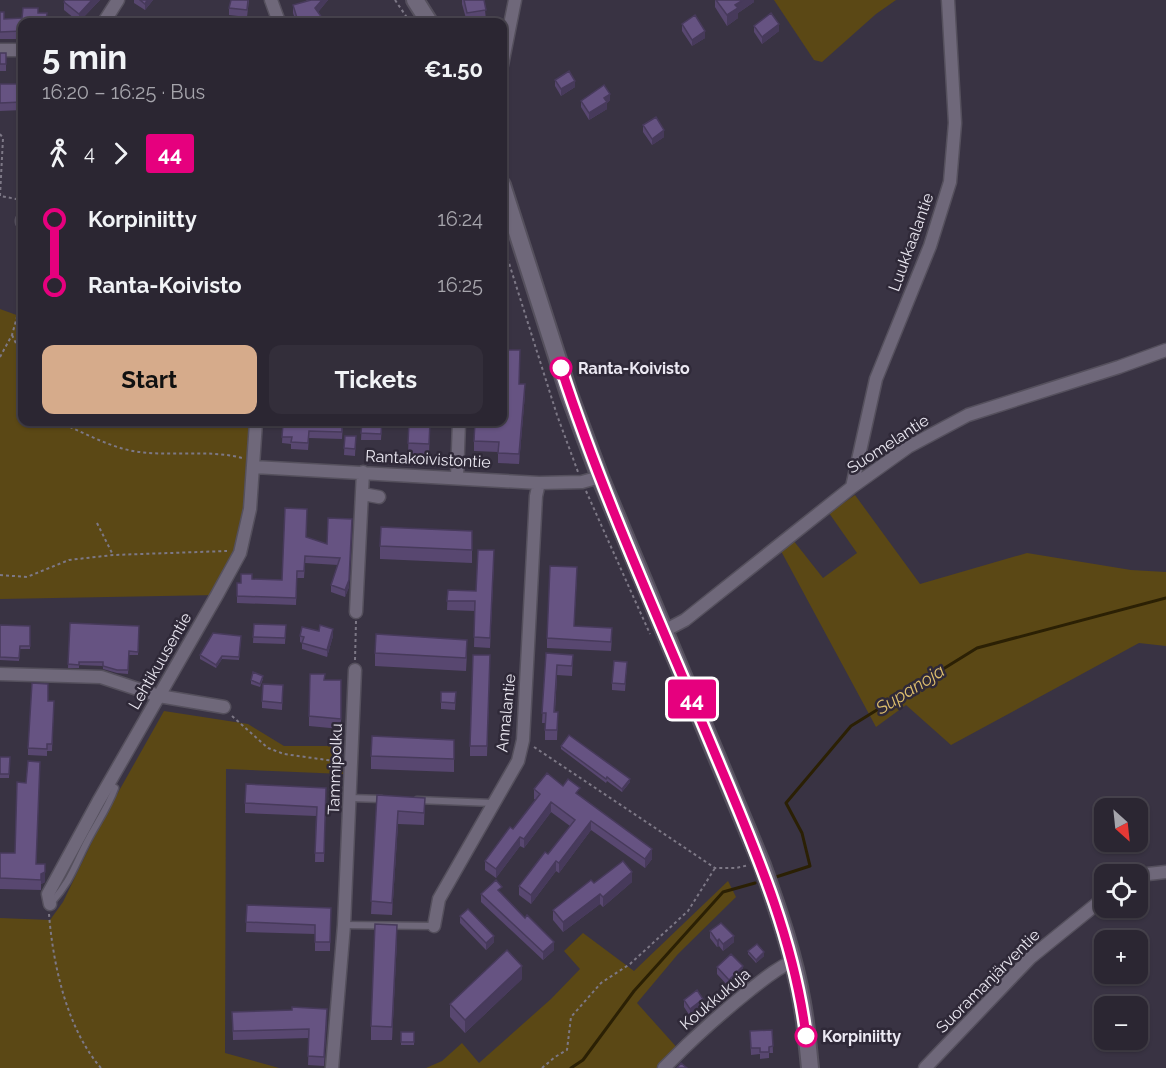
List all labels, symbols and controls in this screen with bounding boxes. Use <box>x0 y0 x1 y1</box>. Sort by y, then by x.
text: 5 min <box>42 38 127 77</box>
text: €1.50 <box>424 56 483 82</box>
text: 16:20 – 16:25 · Bus <box>42 80 205 104</box>
icon: walk <box>42 137 75 170</box>
icon: forward <box>104 137 137 170</box>
text: 4 <box>84 141 95 165</box>
text: 44 <box>158 141 182 166</box>
street label: Luukkaalantie <box>884 190 938 294</box>
text: Korpiniitty <box>88 206 197 232</box>
text: 16:24 <box>437 207 483 231</box>
text: Ranta-Koivisto <box>88 272 242 298</box>
text: 16:25 <box>437 273 483 297</box>
button: Start <box>42 345 257 414</box>
button: Tickets <box>269 345 483 414</box>
marker: Ranta-Koivisto <box>550 357 572 379</box>
place label: Ranta-Koivisto <box>578 359 690 378</box>
street label: Suomelantie <box>844 411 932 477</box>
street label: Rantakoivistontie <box>365 446 491 472</box>
street label: Lehtikuusentie <box>125 609 195 713</box>
water label: Supanoja <box>871 660 949 719</box>
street label: Annalantie <box>492 673 520 753</box>
line badge: 44 <box>665 680 719 718</box>
text: 44 <box>680 687 704 712</box>
street label: Tammipolku <box>324 723 346 815</box>
north arrow <box>1094 798 1148 852</box>
map controls <box>1094 798 1148 1050</box>
button: locate <box>1094 864 1148 918</box>
street label: Suoramanjärventie <box>932 925 1044 1037</box>
button: + <box>1094 930 1148 984</box>
street label: Koukkukuja <box>676 964 754 1034</box>
button: − <box>1094 996 1148 1050</box>
marker: Korpiniitty <box>795 1025 817 1047</box>
place label: Korpiniitty <box>822 1027 901 1046</box>

